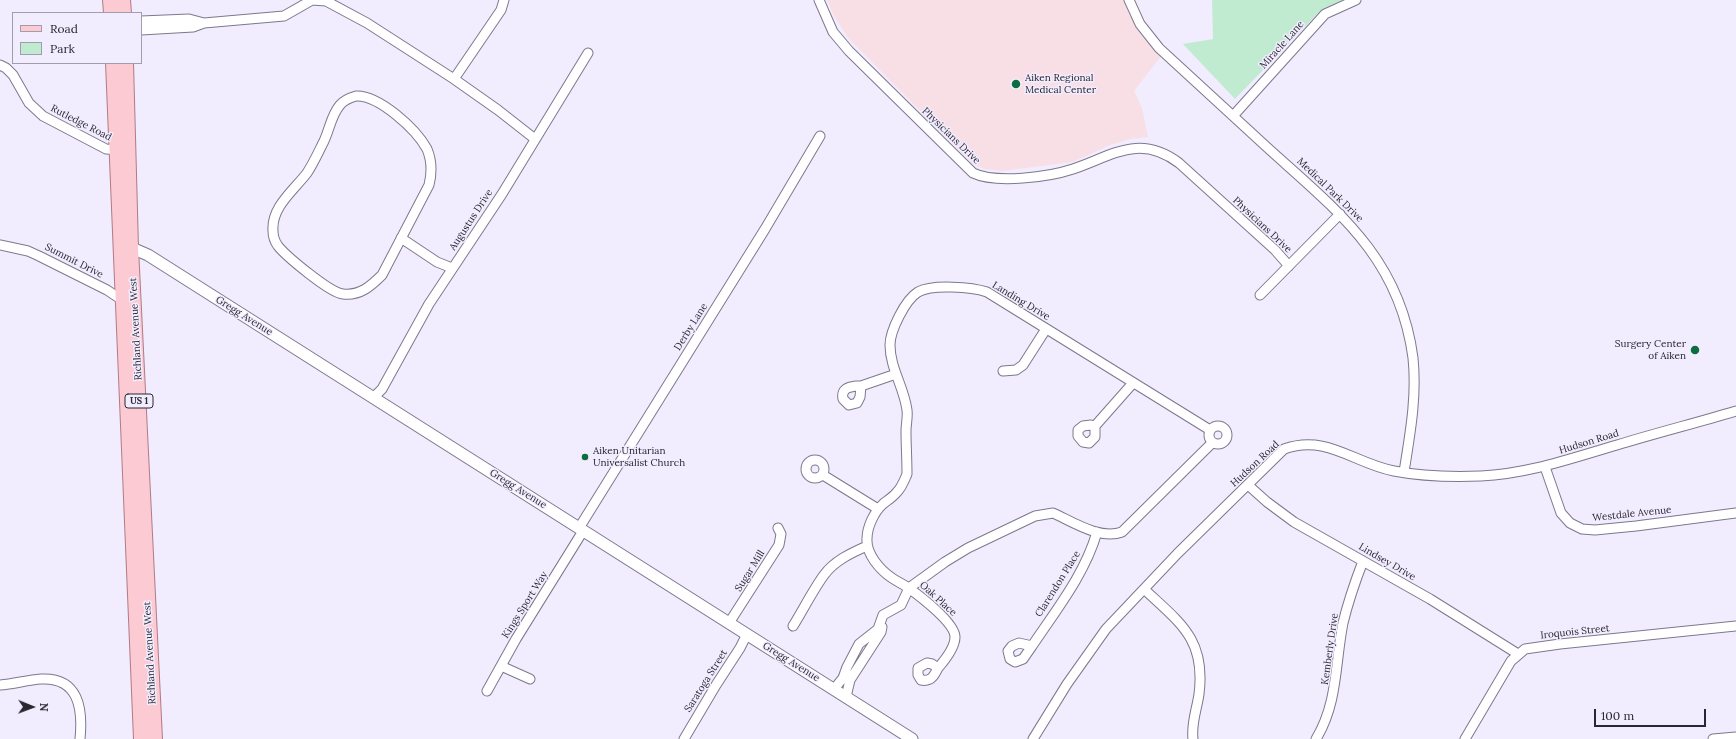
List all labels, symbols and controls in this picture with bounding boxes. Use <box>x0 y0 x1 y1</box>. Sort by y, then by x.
legend <box>12 12 142 64</box>
street label: Miracle Lane <box>1257 19 1307 71</box>
text: Road <box>50 21 78 36</box>
text: Park <box>50 41 75 56</box>
place label: Aiken Regional Medical Center <box>1025 72 1096 96</box>
marker: Aiken Regional Medical Center <box>1010 78 1022 90</box>
street label: Rutledge Road <box>48 102 114 144</box>
street label: Physicians Drive <box>919 105 983 167</box>
street label: Medical Park Drive <box>1294 155 1366 225</box>
street label: Augustus Drive <box>447 187 495 253</box>
street label: Physicians Drive <box>1230 195 1294 255</box>
street label: Summit Drive <box>43 241 105 281</box>
street label: Richland Avenue West <box>127 277 145 381</box>
street label: Landing Drive <box>990 279 1052 323</box>
street label: Gregg Avenue <box>213 294 275 338</box>
street label: Derby Lane <box>672 301 710 353</box>
place label: Surgery Center of Aiken <box>1615 338 1686 362</box>
marker: Surgery Center of Aiken <box>1689 344 1701 356</box>
road number: US 1 <box>125 394 153 408</box>
street label: Hudson Road <box>1558 427 1620 457</box>
street label: Hudson Road <box>1228 438 1282 490</box>
place label: Aiken Unitarian Universalist Church <box>593 445 685 468</box>
marker: Aiken Unitarian Universalist Church <box>580 452 590 462</box>
street label: Gregg Avenue <box>487 467 549 511</box>
street label: Westdale Avenue <box>1592 504 1672 524</box>
street label: Lindsey Drive <box>1356 541 1418 583</box>
street label: Sugar Mill <box>733 548 767 594</box>
street label: Clarendon Place <box>1033 549 1083 619</box>
street label: Kings Sport Way <box>500 569 550 641</box>
street label: Oak Place <box>917 579 959 619</box>
street label: Richland Avenue West <box>141 601 159 705</box>
street label: Kemberly Drive <box>1319 612 1341 686</box>
street label: Iroquois Street <box>1540 622 1610 642</box>
street label: Gregg Avenue <box>760 640 822 684</box>
street label: Saratoga Street <box>682 647 730 715</box>
north arrow <box>12 687 52 727</box>
scale bar <box>1596 701 1708 727</box>
text: N <box>37 703 51 712</box>
text: 100 m <box>1601 708 1634 723</box>

